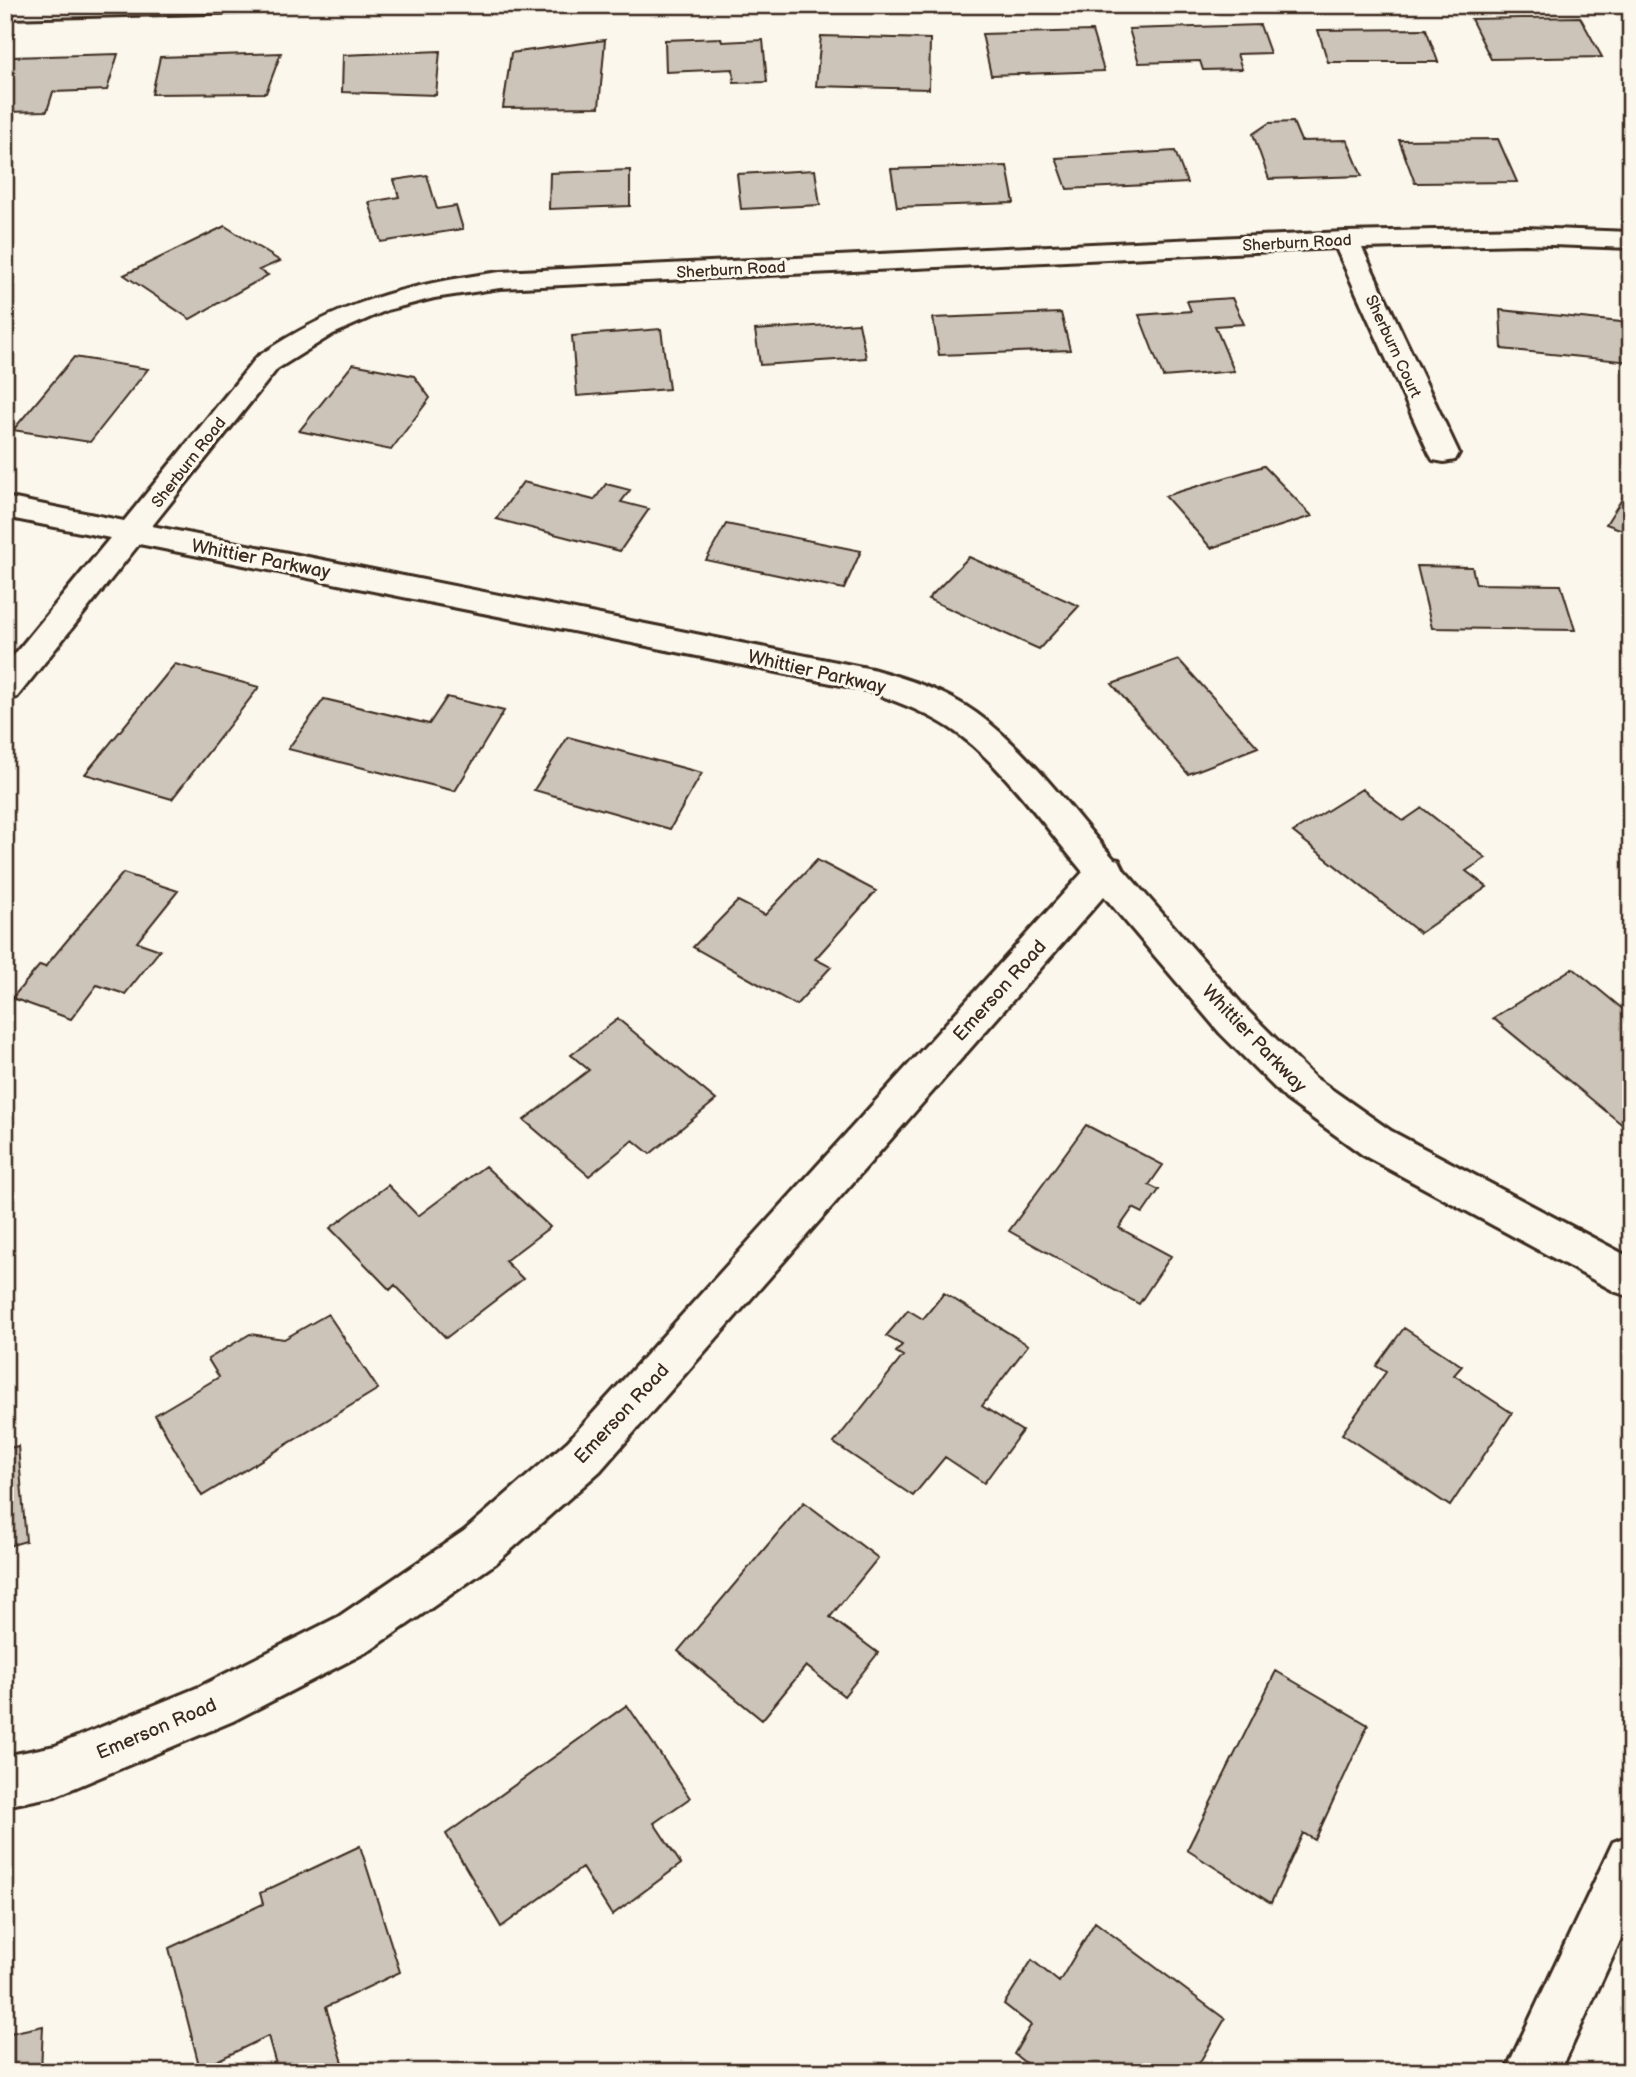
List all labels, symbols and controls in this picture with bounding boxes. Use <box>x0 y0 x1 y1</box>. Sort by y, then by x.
street label: Sherburn Road <box>1242 231 1352 256</box>
street label: Sherburn Road <box>676 258 786 283</box>
street label: Sherburn Court <box>1361 292 1425 401</box>
street label: Sherburn Road <box>148 414 230 512</box>
street label: Whittier Parkway <box>189 535 333 584</box>
street label: Whittier Parkway <box>745 645 888 700</box>
street label: Emerson Road <box>949 936 1052 1046</box>
street label: Whittier Parkway <box>1197 980 1311 1098</box>
street label: Emerson Road <box>570 1359 674 1469</box>
street label: Emerson Road <box>93 1694 220 1765</box>

